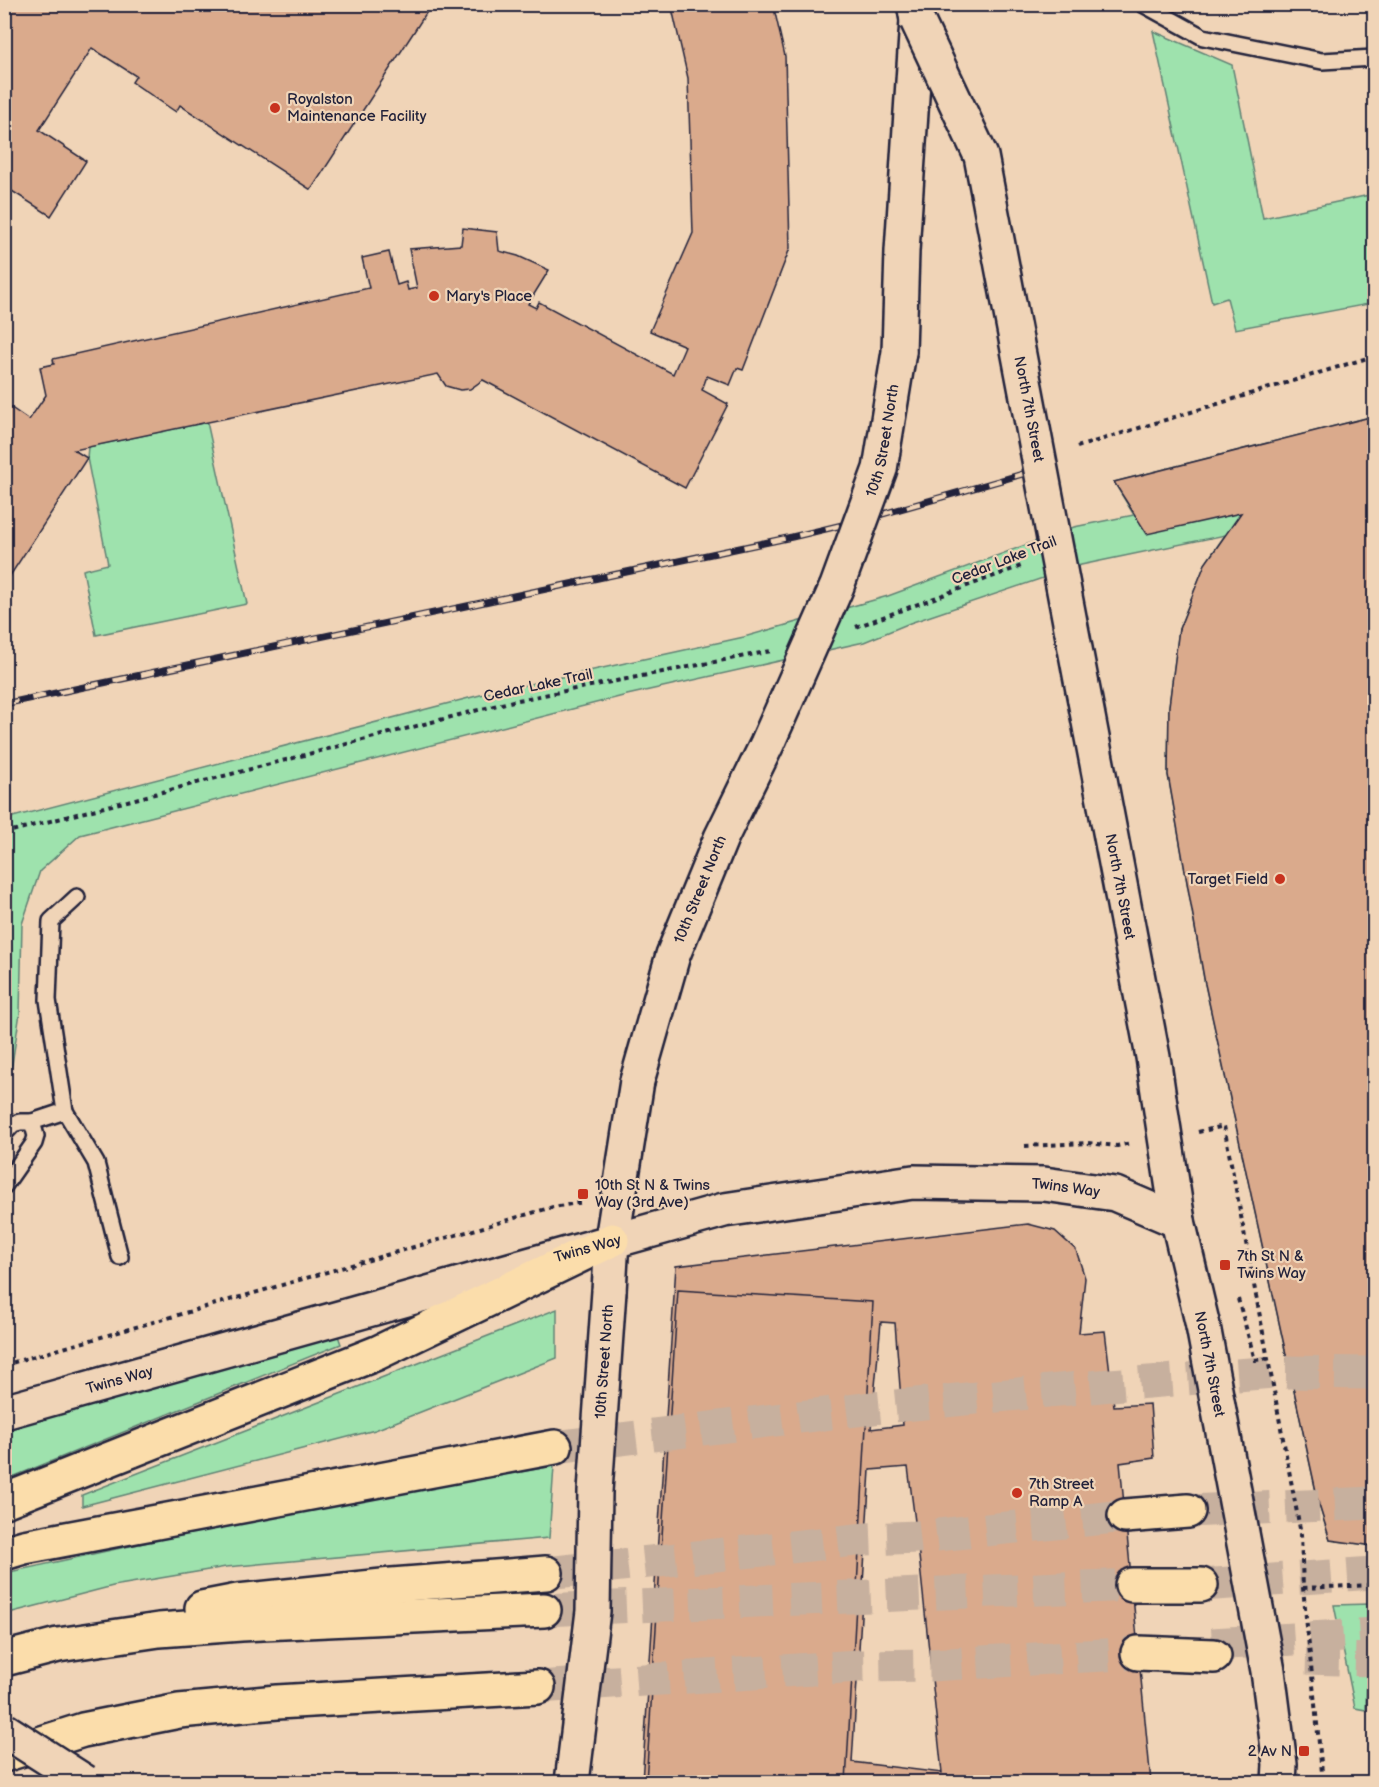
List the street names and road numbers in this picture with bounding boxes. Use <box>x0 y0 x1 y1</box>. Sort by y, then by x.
street label: North 7th Street <box>1009 355 1048 464</box>
street label: 10th Street North <box>862 383 904 500</box>
street label: Cedar Lake Trail <box>949 532 1059 589</box>
street label: Cedar Lake Trail <box>482 665 594 706</box>
street label: North 7th Street <box>1101 832 1139 941</box>
street label: 10th Street North <box>670 833 731 946</box>
street label: Twins Way <box>1032 1174 1101 1202</box>
street label: Twins Way <box>552 1230 623 1267</box>
street label: 10th Street North <box>591 1304 618 1420</box>
street label: North 7th Street <box>1190 1310 1229 1419</box>
street label: Twins Way <box>84 1362 156 1398</box>

